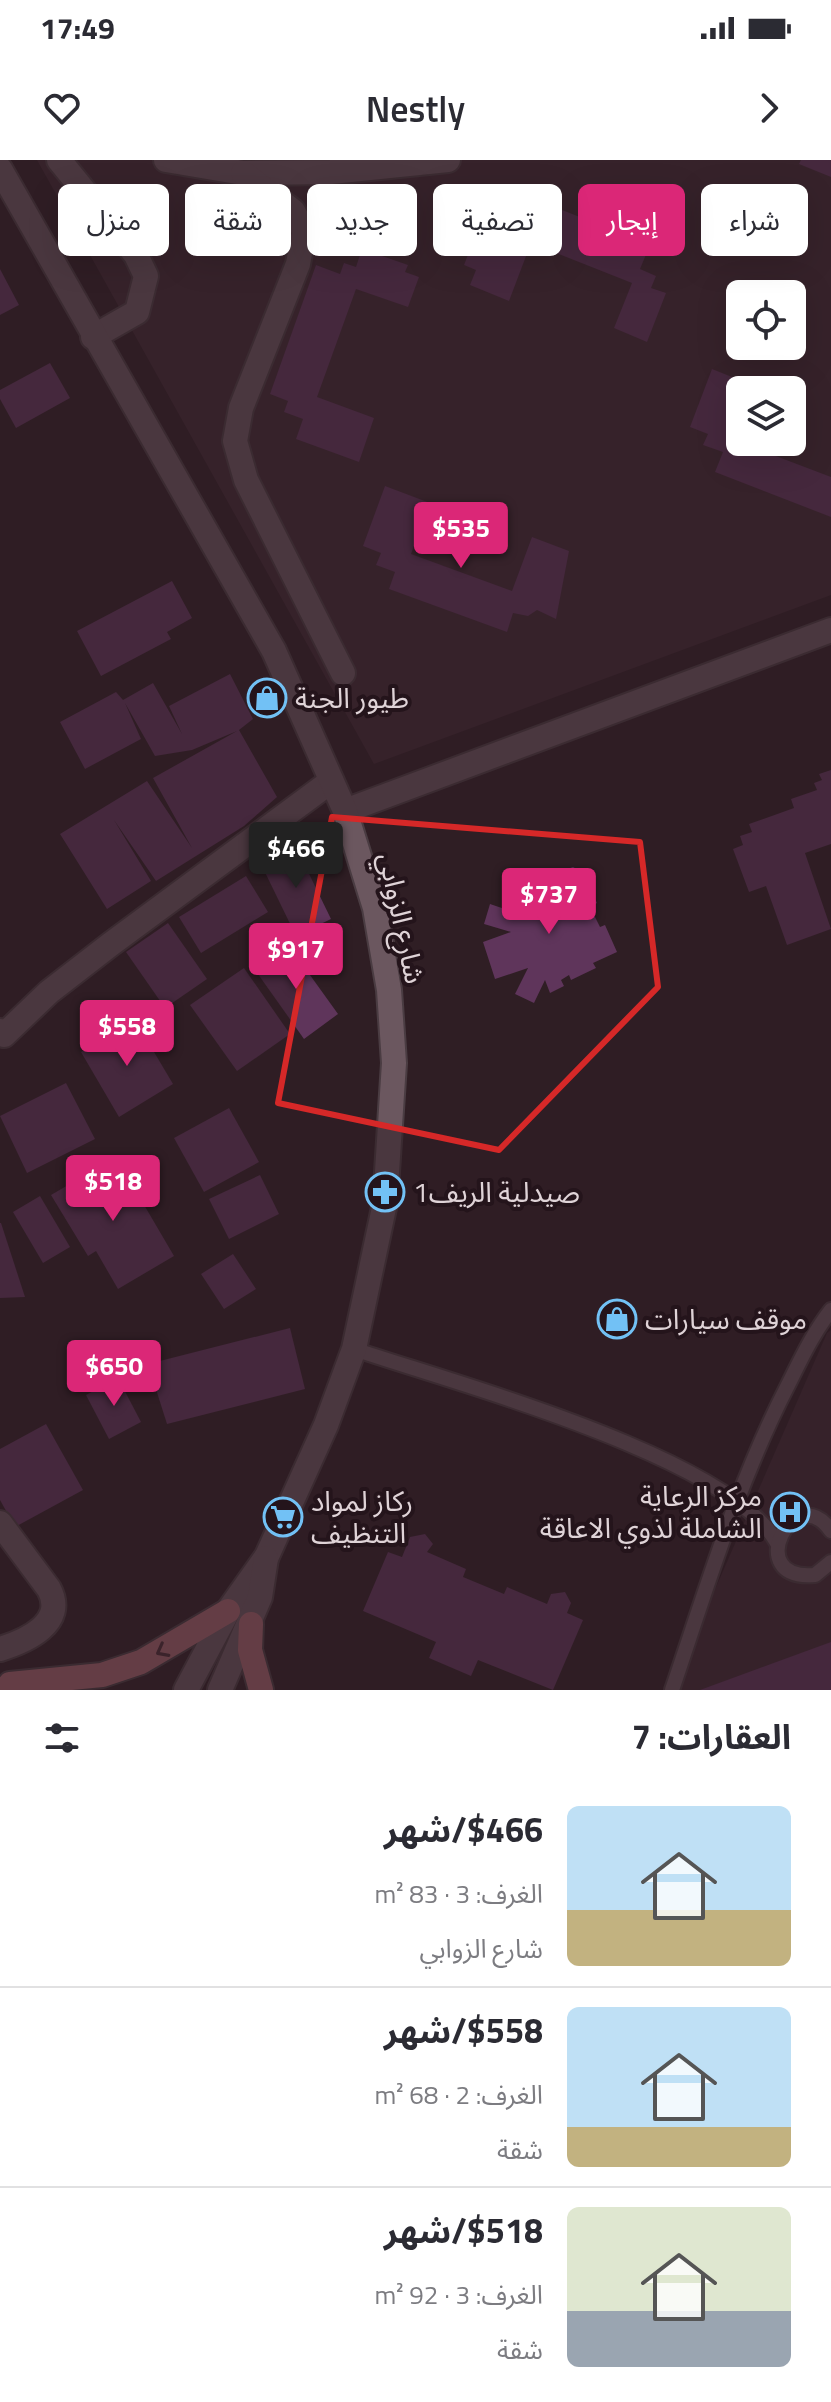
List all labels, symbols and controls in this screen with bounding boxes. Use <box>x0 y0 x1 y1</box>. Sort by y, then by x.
text: 17:49 <box>40 5 115 51</box>
text: Nestly <box>366 81 465 136</box>
icon: heart <box>40 86 84 130</box>
icon: forward <box>747 86 791 130</box>
chip: منزل <box>58 184 169 256</box>
chip: شقة <box>185 184 291 256</box>
chip: جديد <box>307 184 417 256</box>
chip: تصفية <box>433 184 562 256</box>
chip: إيجار <box>578 184 685 256</box>
chip: شراء <box>701 184 808 256</box>
map controls <box>726 280 806 456</box>
button: locate <box>726 280 806 360</box>
button: layers <box>726 376 806 456</box>
pin: $535 <box>414 502 508 570</box>
text: $535 <box>432 508 490 547</box>
place label: طيور الجنة <box>295 676 409 719</box>
shop icon: طيور الجنة <box>246 677 288 719</box>
pin: $466 <box>249 822 343 890</box>
text: $466 <box>267 828 325 867</box>
street label: شارع الزوابي <box>367 848 437 988</box>
pin: $737 <box>502 868 596 936</box>
text: $737 <box>520 874 578 913</box>
pin: $917 <box>249 923 343 991</box>
text: $917 <box>267 929 325 968</box>
pin: $558 <box>80 1000 174 1068</box>
text: $558 <box>98 1006 156 1045</box>
pin: $518 <box>66 1155 160 1223</box>
text: $518 <box>84 1161 142 1200</box>
place label: صيدلية الريف1 <box>413 1170 580 1213</box>
pharmacy icon: صيدلية الريف1 <box>364 1171 406 1213</box>
place label: موقف سيارات <box>645 1297 807 1340</box>
shop icon: موقف سيارات <box>596 1298 638 1340</box>
pin: $650 <box>67 1340 161 1408</box>
text: $650 <box>85 1346 143 1385</box>
place label: مركز الرعاية الشاملة لذوي الاعاقة <box>540 1474 762 1549</box>
place label: ركاز لمواد التنظيف <box>311 1479 413 1554</box>
hospital icon: مركز الرعاية الشاملة لذوي الاعاقة <box>769 1491 811 1533</box>
supermarket icon: ركاز لمواد التنظيف <box>262 1496 304 1538</box>
one-way arrow <box>155 1642 170 1657</box>
text: العقارات: 7 <box>632 1710 791 1762</box>
icon: filters <box>40 1716 84 1760</box>
text: $466/شهر <box>384 1803 543 1855</box>
icon: home <box>631 1838 727 1934</box>
text: الغرف: 3 · 83 m² <box>375 1874 543 1913</box>
text: شارع الزوابي <box>419 1929 543 1968</box>
text: $558/شهر <box>384 2004 543 2056</box>
icon: home <box>631 2039 727 2135</box>
text: الغرف: 2 · 68 m² <box>375 2075 543 2114</box>
text: شقة <box>497 2130 543 2169</box>
text: $518/شهر <box>384 2204 543 2256</box>
icon: home <box>631 2239 727 2335</box>
text: الغرف: 3 · 92 m² <box>375 2275 543 2314</box>
text: شقة <box>497 2330 543 2369</box>

